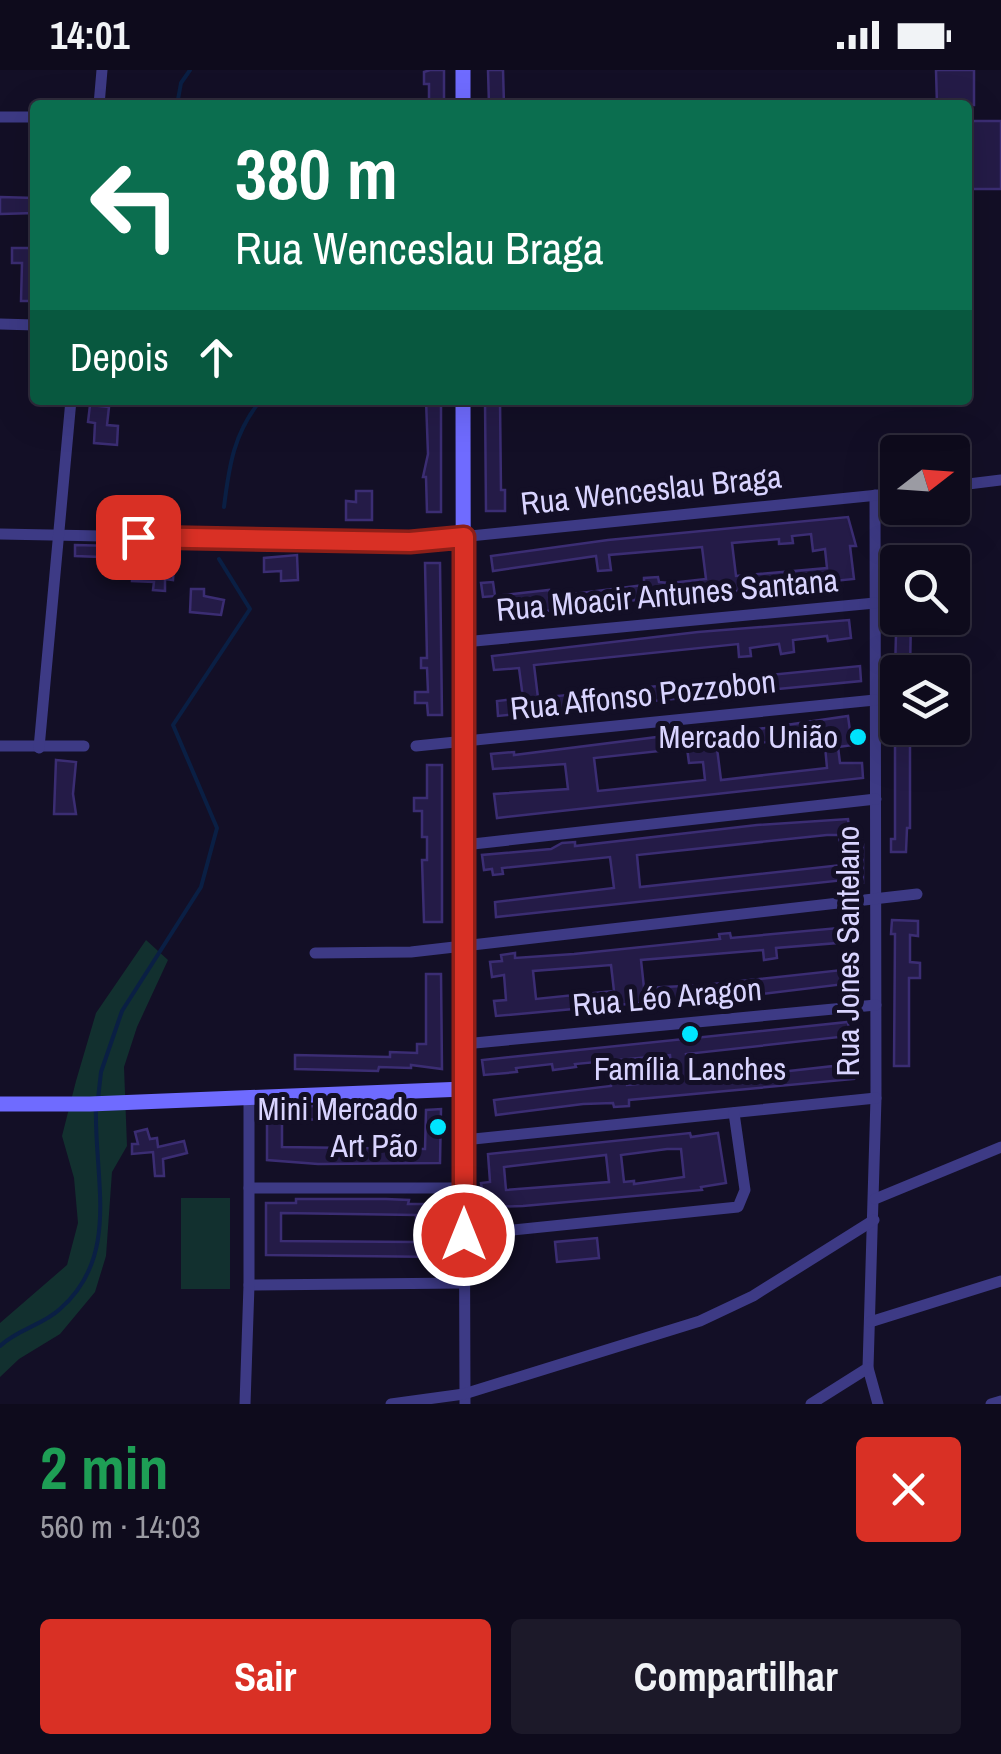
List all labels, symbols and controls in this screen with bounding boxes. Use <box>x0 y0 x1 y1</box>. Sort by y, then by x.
text: 14:01 <box>50 10 130 61</box>
text: 380 m <box>235 127 398 221</box>
icon: left <box>70 140 200 270</box>
text: Rua Wenceslau Braga <box>235 217 604 278</box>
icon: ahead <box>189 330 244 385</box>
text: Depois <box>70 332 169 383</box>
north arrow <box>880 435 970 525</box>
map controls <box>880 435 970 745</box>
street label: Rua Wenceslau Braga <box>518 454 784 525</box>
pin <box>96 495 181 580</box>
icon: arrive <box>111 510 166 565</box>
button: search <box>880 545 970 635</box>
street label: Rua Moacir Antunes Santana <box>494 558 840 631</box>
button: layers <box>880 655 970 745</box>
street label: Rua Affonso Pozzobon <box>508 659 778 730</box>
place label: Mercado União <box>659 715 838 758</box>
marker: Mercado União <box>847 726 869 748</box>
street label: Rua Jones Santelano <box>826 826 869 1076</box>
street label: Rua Léo Aragon <box>571 967 763 1026</box>
marker: Família Lanches <box>679 1023 701 1045</box>
place label: Família Lanches <box>594 1047 786 1090</box>
place label: Mini Mercado Art Pão <box>258 1087 418 1167</box>
marker: Mini Mercado Art Pão <box>427 1116 449 1138</box>
position arrow <box>412 1183 516 1287</box>
text: 2 min <box>40 1427 169 1508</box>
button: close <box>856 1437 961 1542</box>
text: 560 m · 14:03 <box>40 1505 200 1548</box>
button: Sair <box>40 1619 491 1734</box>
button: Compartilhar <box>511 1619 961 1734</box>

